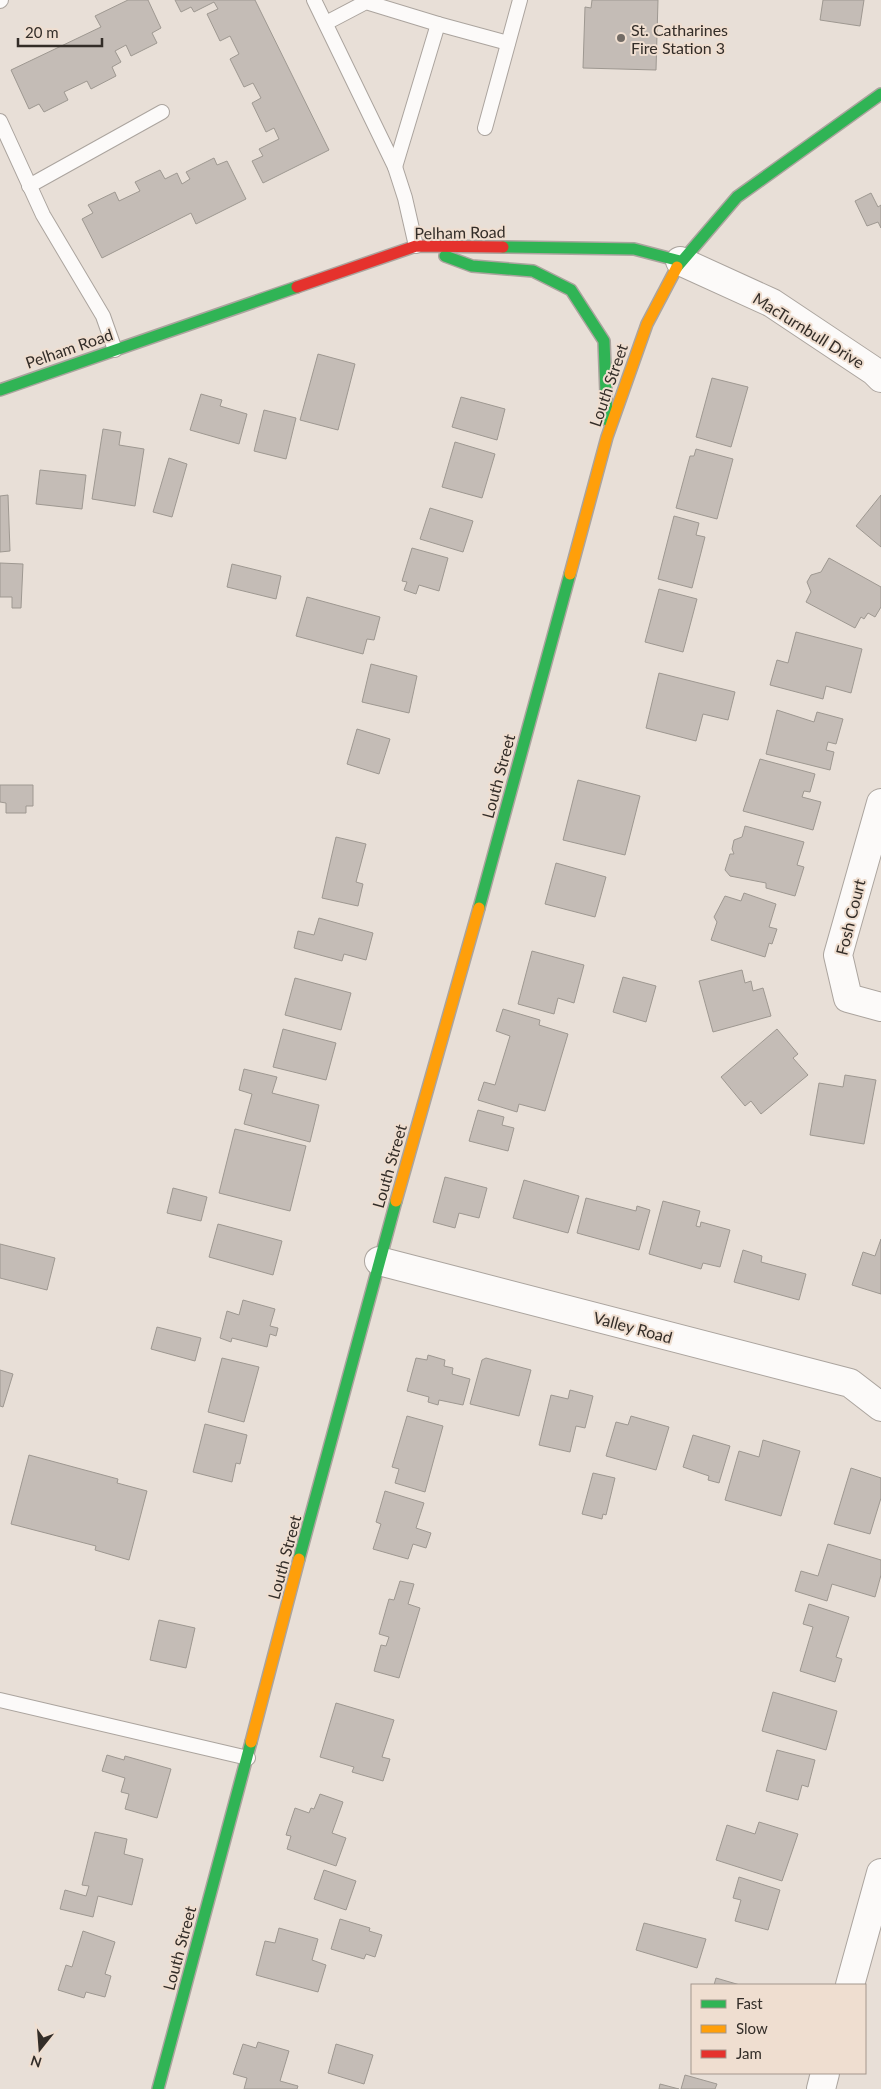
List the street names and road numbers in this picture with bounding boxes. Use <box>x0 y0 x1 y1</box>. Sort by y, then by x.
street label: Pelham Road <box>414 222 506 242</box>
street label: MacTurnbull Drive <box>750 288 868 372</box>
street label: Pelham Road <box>23 324 115 372</box>
street label: Louth Street <box>585 341 631 429</box>
street label: Louth Street <box>478 732 518 820</box>
street label: Fosh Court <box>831 877 869 957</box>
street label: Louth Street <box>368 1122 410 1210</box>
street label: Valley Road <box>591 1307 675 1347</box>
street label: Louth Street <box>264 1513 304 1601</box>
street label: Louth Street <box>159 1904 199 1992</box>

